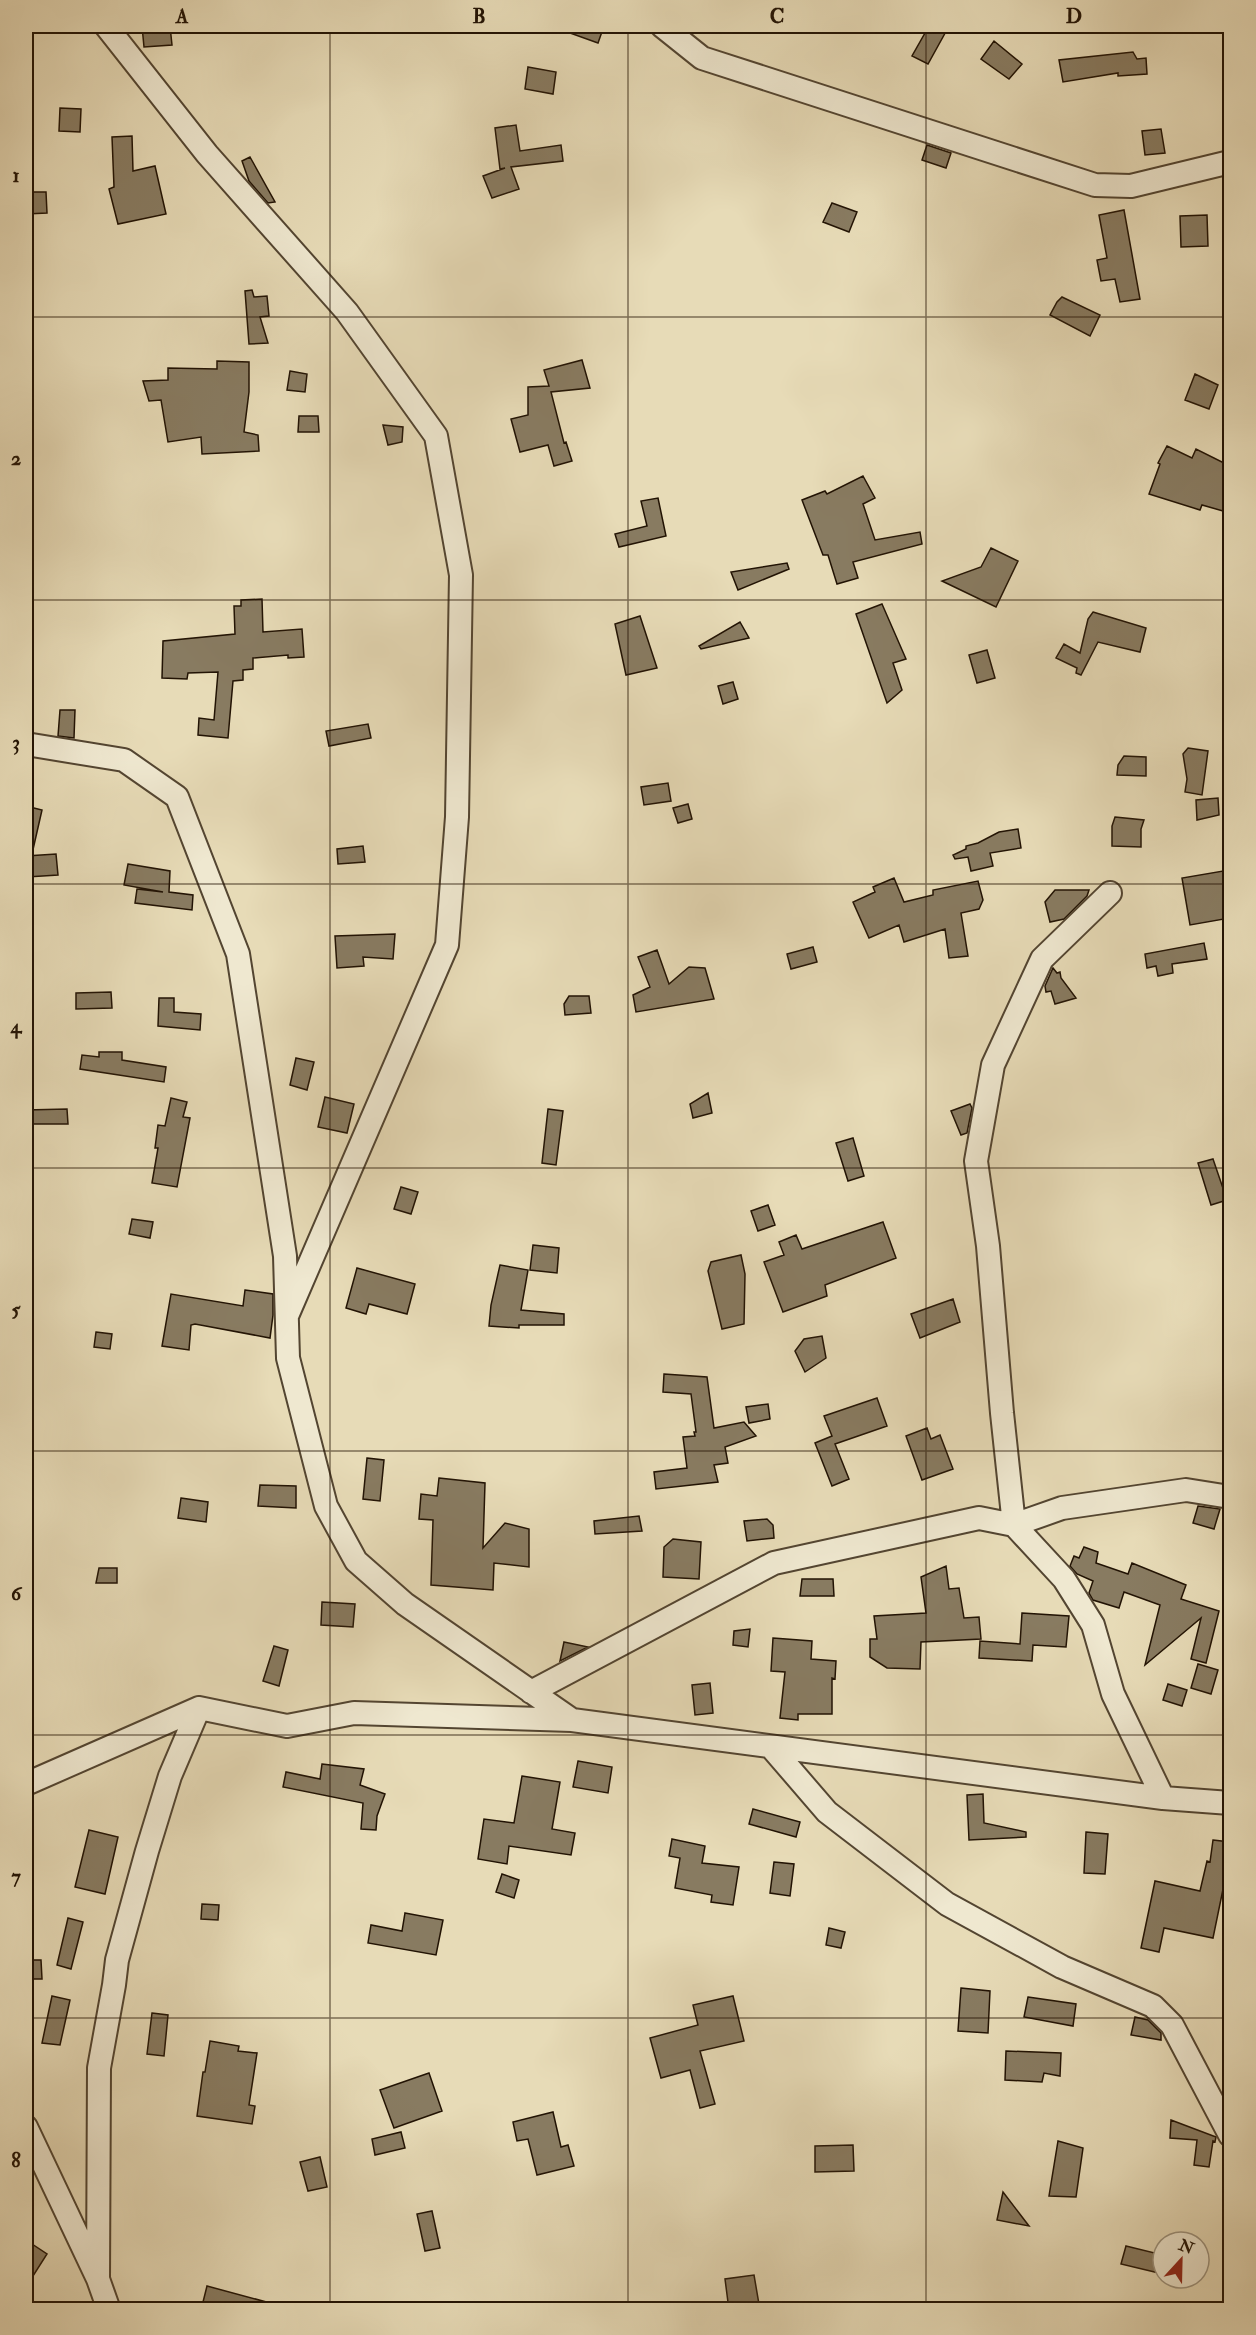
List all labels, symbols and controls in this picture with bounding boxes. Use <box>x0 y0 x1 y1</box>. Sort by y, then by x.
text: A <box>175 4 189 29</box>
text: B <box>472 4 486 29</box>
text: C <box>770 4 784 29</box>
text: D <box>1066 4 1082 29</box>
text: 1 <box>12 163 20 188</box>
text: 2 <box>11 446 21 471</box>
text: 3 <box>12 730 20 755</box>
text: 4 <box>10 1014 23 1039</box>
text: 5 <box>12 1297 22 1322</box>
text: 6 <box>11 1581 23 1606</box>
text: 7 <box>11 1864 21 1889</box>
text: 8 <box>11 2148 21 2173</box>
north arrow <box>1151 2230 1211 2290</box>
text: N <box>1175 2235 1197 2259</box>

